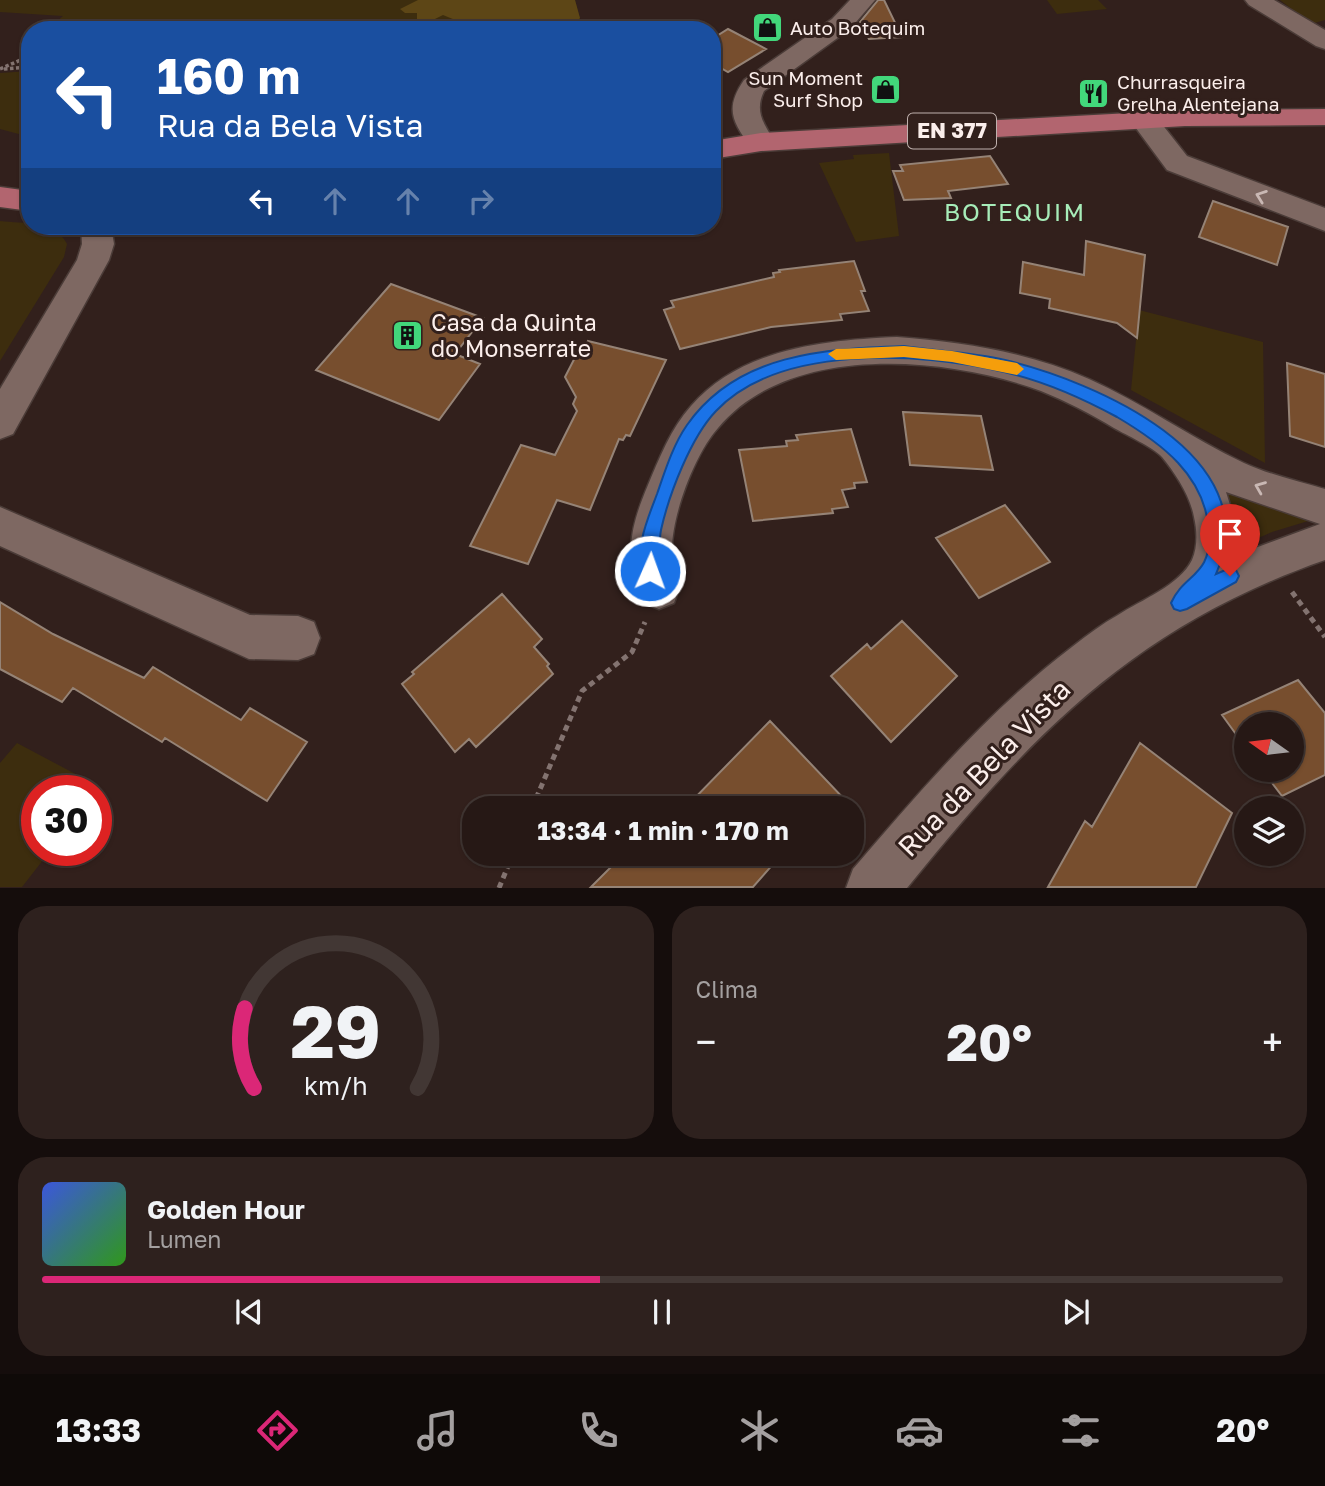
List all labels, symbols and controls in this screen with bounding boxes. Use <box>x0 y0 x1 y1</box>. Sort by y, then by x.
shop icon: Auto Botequim <box>750 11 784 45</box>
place label: Auto Botequim <box>790 16 925 39</box>
text: 160 m <box>157 46 300 105</box>
icon: left <box>42 49 133 140</box>
place label: Sun Moment Surf Shop <box>748 66 863 111</box>
place label: Churrasqueira Grelha Alentejana <box>1117 70 1280 115</box>
shop icon: Sun Moment Surf Shop <box>869 72 903 106</box>
restaurant icon: Churrasqueira Grelha Alentejana <box>1077 76 1111 110</box>
text: Rua da Bela Vista <box>157 106 424 144</box>
road number: EN 377 <box>908 114 996 148</box>
icon: left <box>243 182 281 220</box>
icon: ahead <box>316 182 354 220</box>
icon: ahead <box>389 182 427 220</box>
icon: right <box>462 182 500 220</box>
one-way arrow <box>1256 190 1268 204</box>
district label: BOTEQUIM <box>944 197 1086 226</box>
place label: Casa da Quinta do Monserrate <box>431 308 597 362</box>
building icon: Casa da Quinta do Monserrate <box>391 319 425 353</box>
one-way arrow <box>1254 481 1267 495</box>
pin <box>1200 504 1260 576</box>
icon: arrive <box>1211 515 1249 553</box>
position arrow <box>613 534 687 608</box>
street label: Rua da Bela Vista <box>891 672 1077 863</box>
north arrow <box>1234 712 1304 782</box>
map controls <box>1234 712 1304 866</box>
speed limit sign: 30 <box>21 775 112 866</box>
button: layers <box>1234 796 1304 866</box>
text: 13:34 · 1 min · 170 m <box>537 815 789 846</box>
text: Clima <box>696 975 758 1003</box>
text: 29 <box>290 988 381 1075</box>
text: 20° <box>946 1010 1032 1072</box>
text: − <box>696 1019 716 1064</box>
text: + <box>1262 1019 1283 1064</box>
text: km/h <box>304 1070 368 1101</box>
text: Golden Hour <box>147 1194 305 1225</box>
text: Lumen <box>147 1225 221 1253</box>
icon: previous <box>230 1293 268 1331</box>
icon: pause <box>643 1293 681 1331</box>
icon: next <box>1057 1293 1095 1331</box>
icon: directions <box>253 1406 302 1455</box>
icon: music <box>413 1406 462 1455</box>
icon: phone <box>574 1406 623 1455</box>
icon: climate <box>735 1406 784 1455</box>
icon: car <box>895 1406 944 1455</box>
icon: filters <box>1056 1406 1105 1455</box>
text: 13:33 <box>56 1411 141 1449</box>
text: 20° <box>1216 1411 1269 1449</box>

